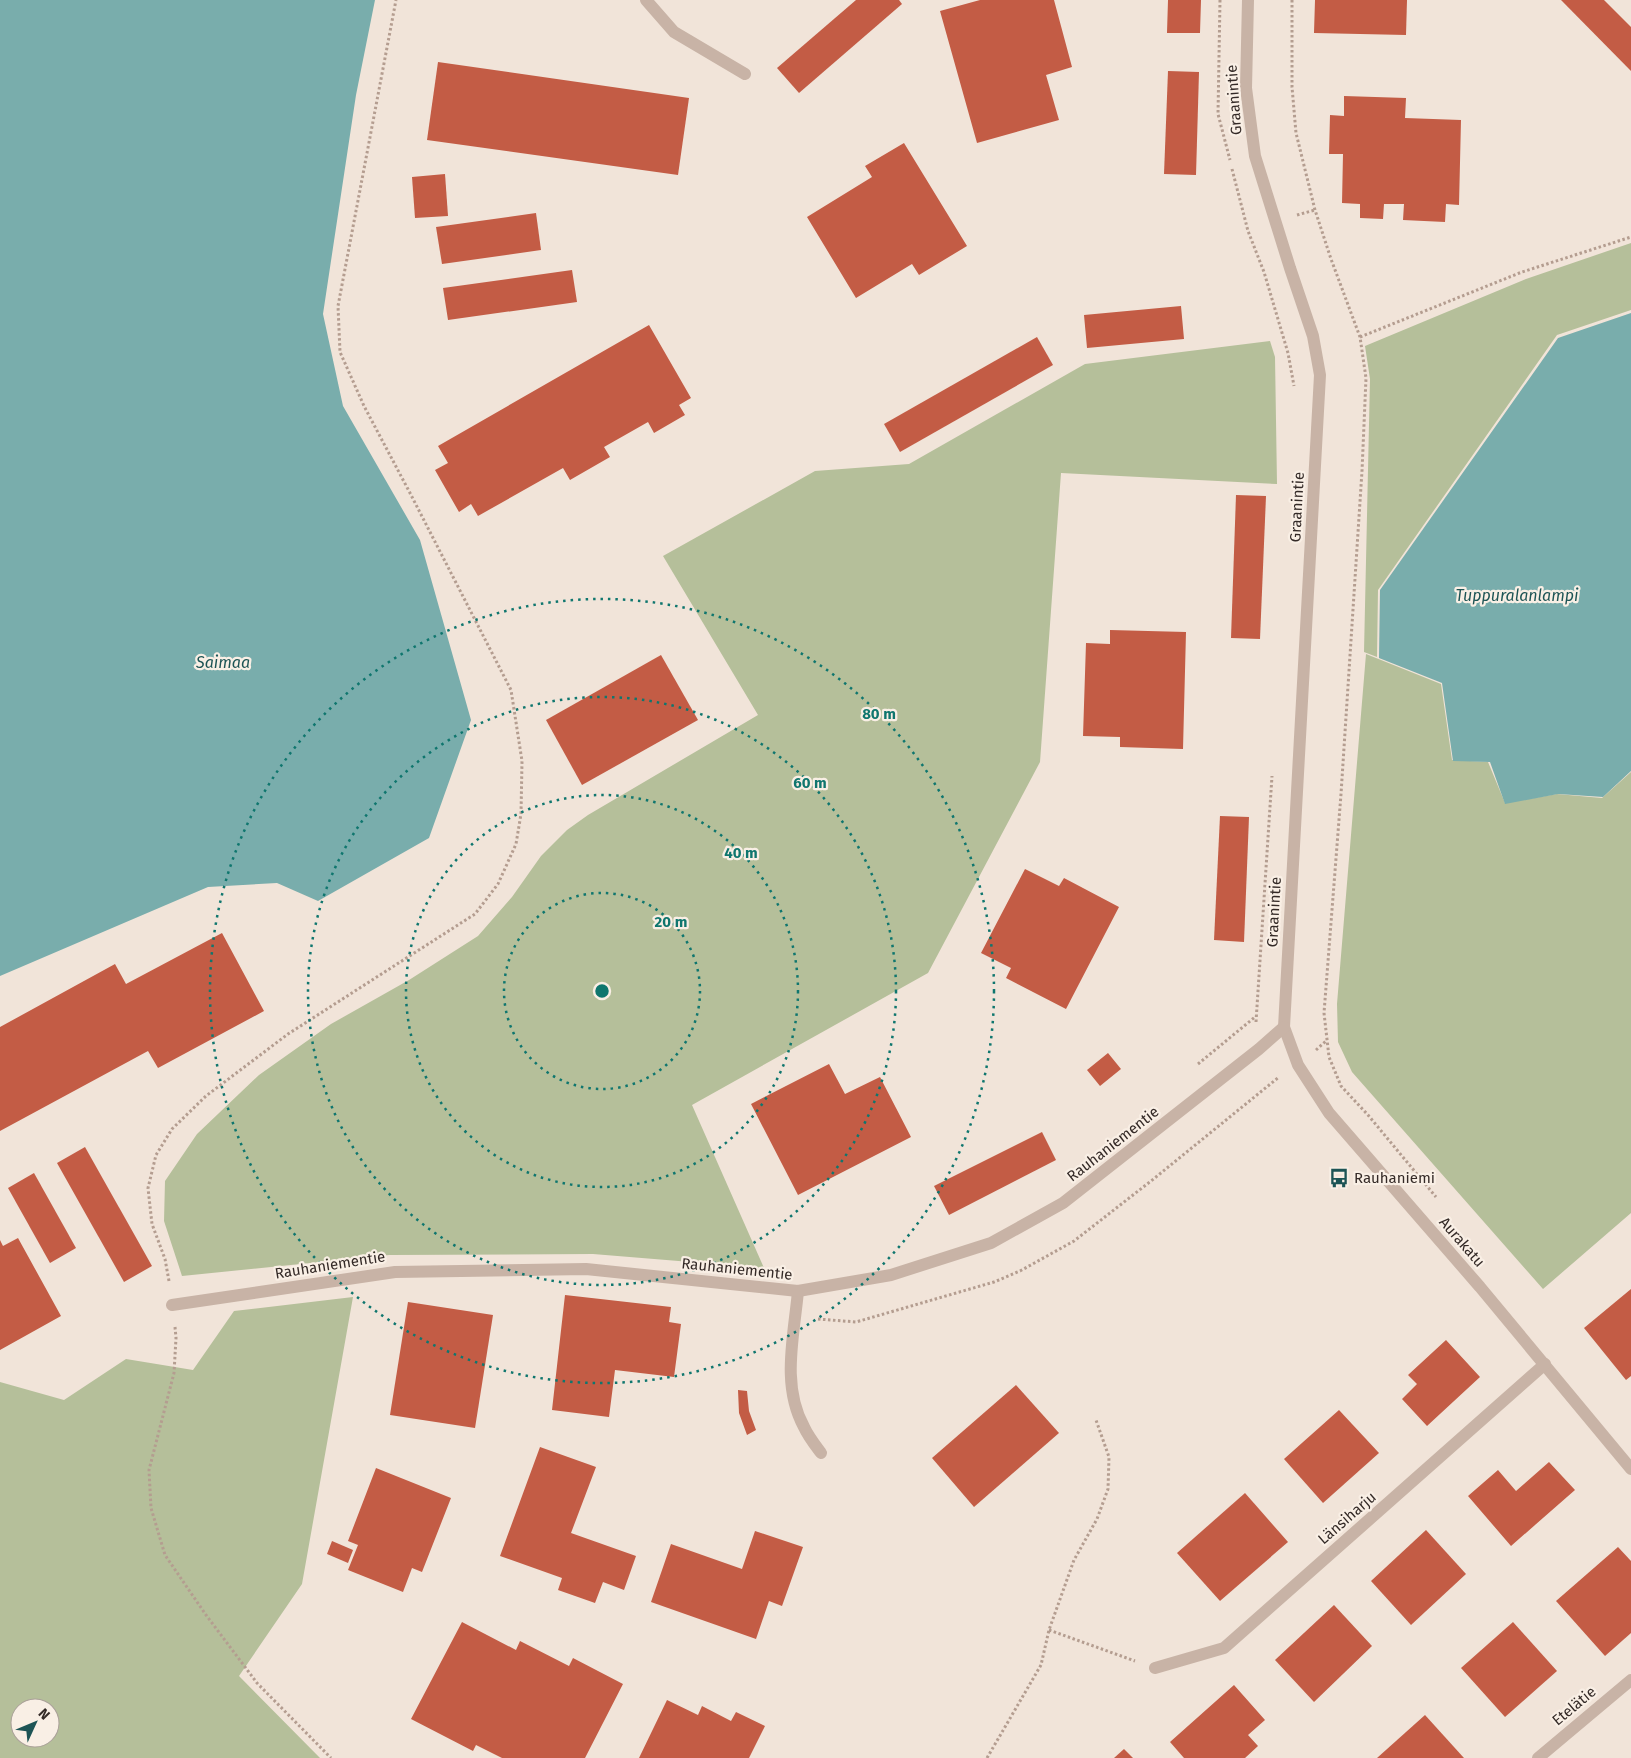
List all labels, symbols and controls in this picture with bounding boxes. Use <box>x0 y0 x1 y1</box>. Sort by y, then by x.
street label: Graanintie <box>1223 64 1245 136</box>
street label: Graanintie <box>1286 471 1308 543</box>
water label: Tuppuralanlampi <box>1455 586 1579 605</box>
water label: Saimaa <box>195 653 250 672</box>
text: 80 m <box>862 705 896 723</box>
text: 60 m <box>793 774 827 792</box>
text: 40 m <box>724 844 758 862</box>
street label: Graanintie <box>1263 876 1285 948</box>
text: 20 m <box>655 913 687 931</box>
centre of rings <box>593 982 611 1000</box>
street label: Rauhaniementie <box>1063 1103 1163 1185</box>
bus stop icon: Rauhaniemi <box>1328 1167 1350 1189</box>
place label: Rauhaniemi <box>1354 1169 1435 1187</box>
street label: Aurakatu <box>1435 1213 1489 1271</box>
street label: Rauhaniementie <box>273 1247 387 1283</box>
street label: Rauhaniementie <box>681 1254 793 1284</box>
street label: Länsiharju <box>1314 1488 1380 1548</box>
street label: Etelätie <box>1548 1683 1600 1729</box>
north arrow <box>10 1698 60 1748</box>
text: N <box>35 1705 53 1724</box>

